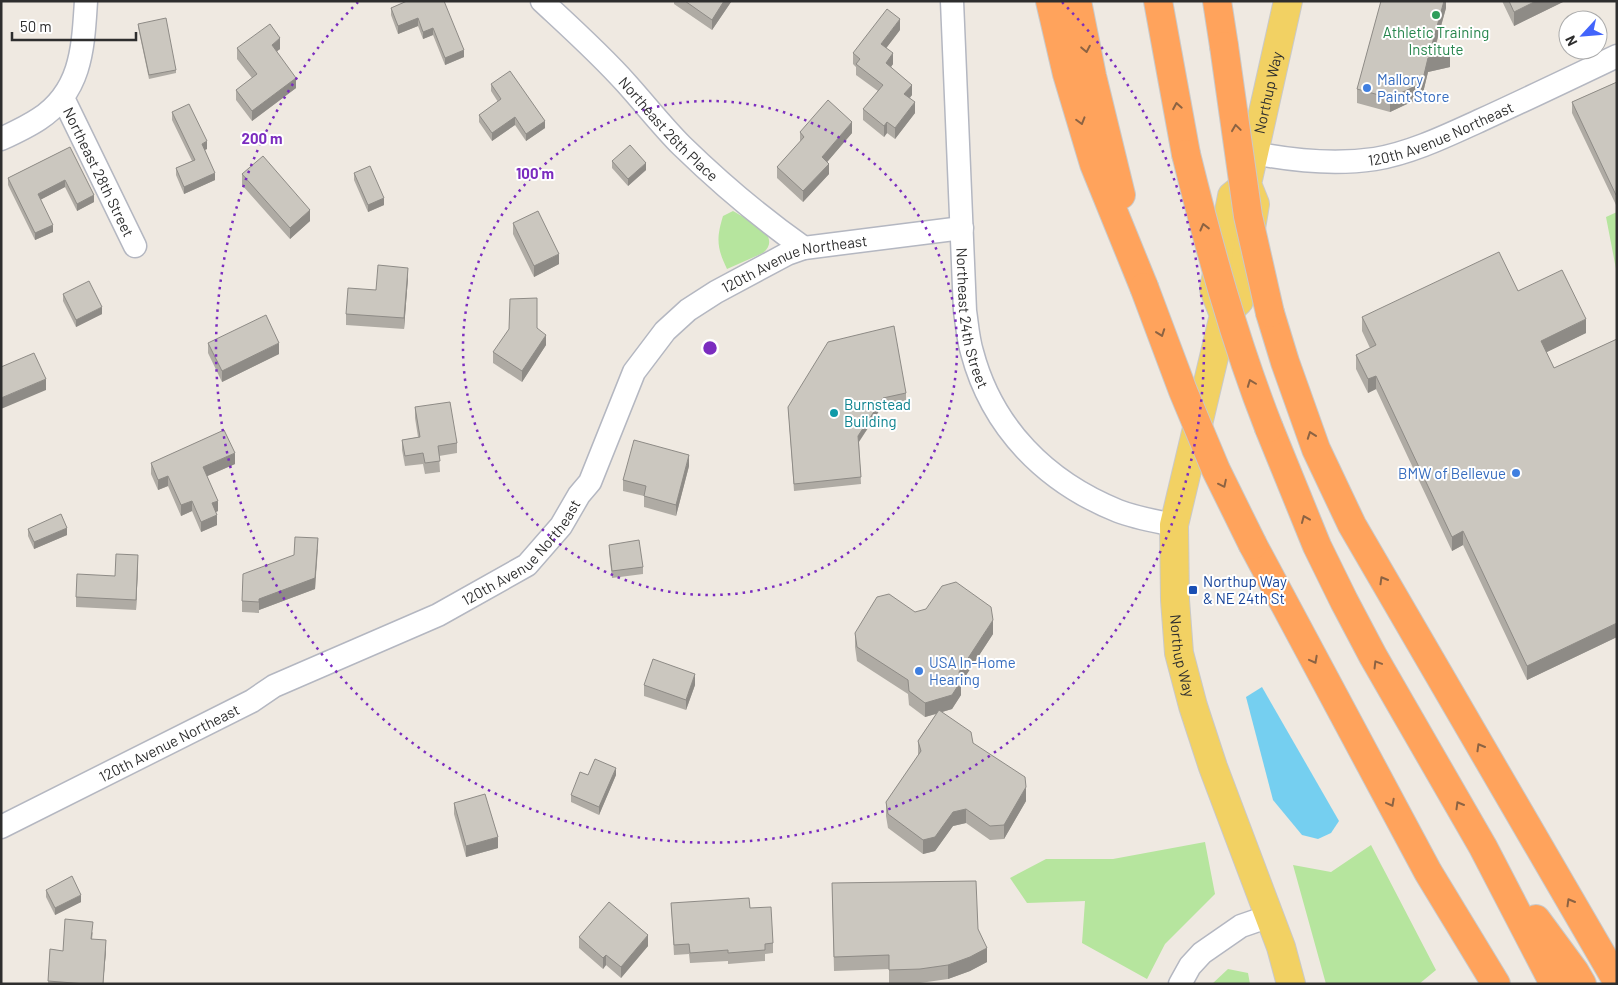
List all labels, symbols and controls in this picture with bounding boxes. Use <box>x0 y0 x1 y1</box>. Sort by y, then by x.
marker: Athletic Training Institute <box>1430 9 1442 21</box>
scale bar <box>12 10 136 42</box>
north arrow <box>1558 10 1608 60</box>
text: 50 m <box>20 17 52 35</box>
place label: Athletic Training Institute <box>1383 23 1489 58</box>
text: N <box>1561 33 1581 49</box>
one-way arrow <box>1081 45 1091 54</box>
street label: Northup Way <box>1250 50 1285 136</box>
place label: Mallory Paint Store <box>1377 70 1449 105</box>
street label: Northeast 26th Place <box>615 73 722 185</box>
marker: Mallory Paint Store <box>1361 82 1373 94</box>
street label: 120th Avenue Northeast <box>1367 98 1516 169</box>
one-way arrow <box>1172 102 1182 110</box>
street label: Northeast 28th Street <box>60 104 138 240</box>
one-way arrow <box>1076 117 1086 125</box>
one-way arrow <box>1231 123 1242 131</box>
text: 200 m <box>241 129 283 147</box>
text: 100 m <box>516 164 554 182</box>
one-way arrow <box>1199 223 1210 232</box>
street label: 120th Avenue Northeast <box>718 231 868 296</box>
street label: Northeast 24th Street <box>953 247 993 391</box>
one-way arrow <box>1155 328 1165 337</box>
centre of rings <box>701 339 719 357</box>
one-way arrow <box>1247 379 1258 388</box>
place label: Burnstead Building <box>844 395 911 430</box>
marker: Burnstead Building <box>828 407 840 419</box>
one-way arrow <box>1307 431 1317 439</box>
place label: BMW of Bellevue <box>1398 464 1506 482</box>
marker: BMW of Bellevue <box>1510 467 1522 479</box>
one-way arrow <box>1216 478 1226 487</box>
street label: 120th Avenue Northeast <box>458 496 584 609</box>
one-way arrow <box>1301 515 1312 524</box>
place label: Northup Way & NE 24th St <box>1203 572 1287 607</box>
one-way arrow <box>1379 576 1389 585</box>
marker: Northup Way & NE 24th St <box>1187 584 1199 596</box>
street label: Northup Way <box>1167 614 1199 699</box>
place label: USA In-Home Hearing <box>929 653 1016 688</box>
one-way arrow <box>1308 654 1318 663</box>
one-way arrow <box>1374 661 1384 670</box>
marker: USA In-Home Hearing <box>913 665 925 677</box>
street label: 120th Avenue Northeast <box>96 700 242 785</box>
one-way arrow <box>1476 743 1486 752</box>
one-way arrow <box>1385 797 1395 806</box>
one-way arrow <box>1455 801 1465 810</box>
one-way arrow <box>1567 899 1577 908</box>

